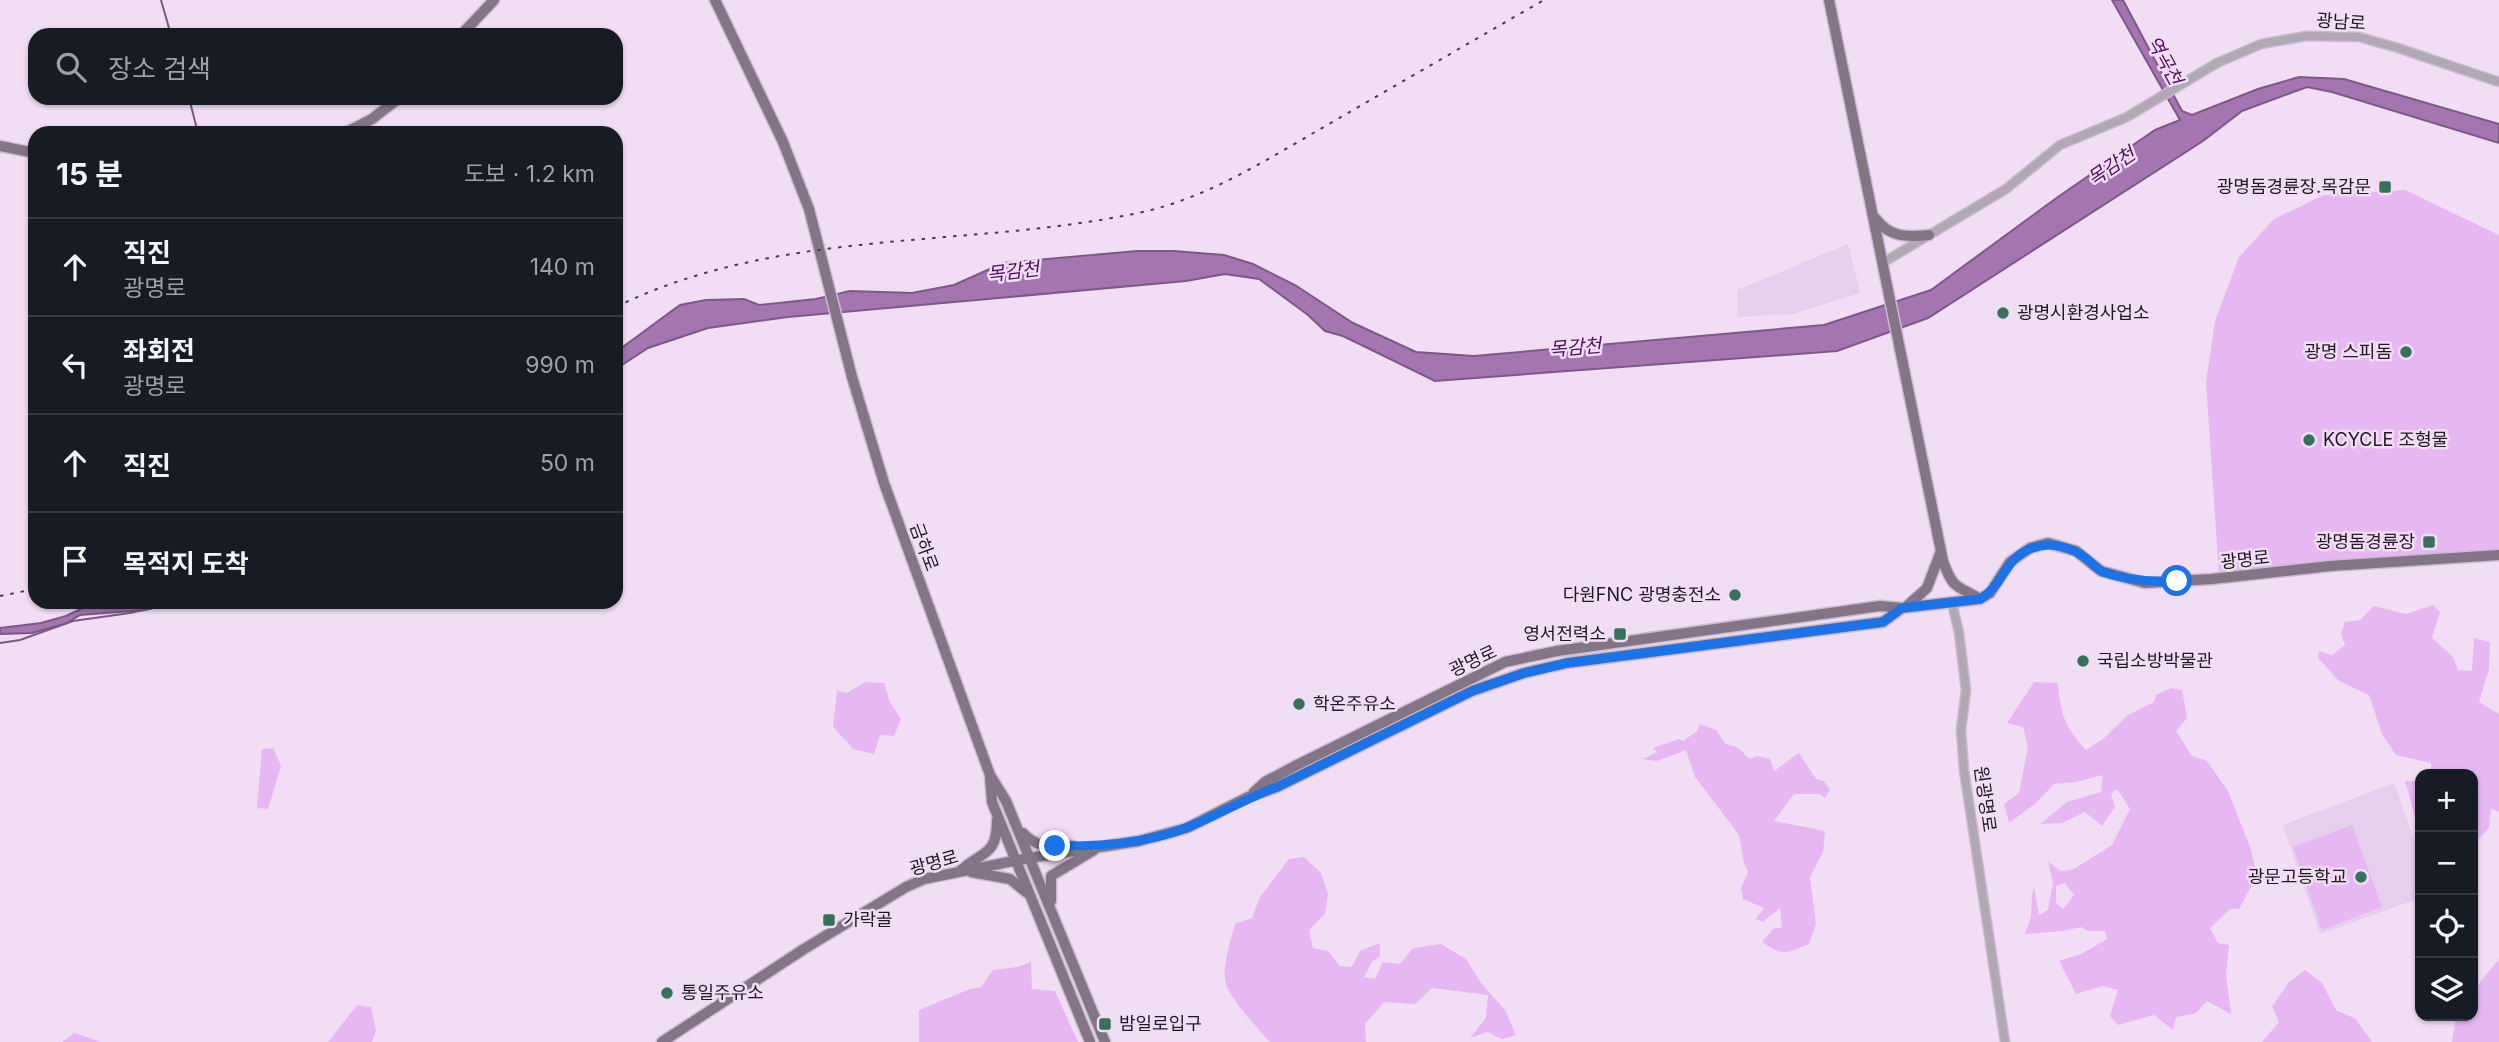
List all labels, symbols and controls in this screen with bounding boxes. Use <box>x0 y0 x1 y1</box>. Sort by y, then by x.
street label: 광남로 <box>2316 9 2367 34</box>
search box <box>28 28 623 105</box>
water label: 역곡천 <box>2142 32 2188 90</box>
icon: search <box>52 48 90 86</box>
text: 장소 검색 <box>108 53 211 84</box>
water label: 목감천 <box>2083 141 2141 191</box>
text: 15 분 <box>56 156 123 192</box>
text: 도보 · 1.2 km <box>464 160 595 188</box>
place label: 광명돔경륜장.목감문 <box>2217 176 2371 197</box>
marker: 광명돔경륜장.목감문 <box>2377 179 2393 195</box>
text: 직진 <box>123 237 171 268</box>
icon: ahead <box>56 248 94 286</box>
text: 140 m <box>530 253 595 281</box>
water label: 목감천 <box>986 257 1042 286</box>
text: 광명로 <box>123 274 186 302</box>
place label: 광명시환경사업소 <box>2017 302 2149 323</box>
marker: 광명시환경사업소 <box>1995 305 2011 321</box>
water label: 목감천 <box>1548 334 1604 361</box>
text: 좌회전 <box>123 335 195 366</box>
place label: 광명 스피돔 <box>2304 341 2392 362</box>
marker: 광명 스피돔 <box>2398 344 2414 360</box>
icon: left <box>56 346 94 384</box>
text: 990 m <box>525 351 595 379</box>
text: 광명로 <box>123 372 186 400</box>
place label: KCYCLE 조형물 <box>2323 429 2448 450</box>
marker: KCYCLE 조형물 <box>2301 432 2317 448</box>
icon: ahead <box>56 444 94 482</box>
text: 50 m <box>540 449 595 477</box>
text: 직진 <box>123 450 171 481</box>
street label: 금하로 <box>906 520 943 574</box>
place label: 광명돔경륜장 <box>2316 531 2415 552</box>
marker: 광명돔경륜장 <box>2421 534 2437 550</box>
icon: arrive <box>56 542 94 580</box>
street label: 광명로 <box>2219 546 2271 573</box>
text: 목적지 도착 <box>123 548 249 579</box>
route start <box>2161 565 2192 596</box>
place label: 다원FNC 광명충전소 <box>1563 584 1721 605</box>
marker: 다원FNC 광명충전소 <box>1727 587 1743 603</box>
place label: 영서전력소 <box>1523 623 1606 644</box>
marker: 영서전력소 <box>1612 626 1628 642</box>
street label: 광명로 <box>1446 641 1500 681</box>
place label: 국립소방박물관 <box>2097 650 2213 671</box>
marker: 국립소방박물관 <box>2075 653 2091 669</box>
place label: 학온주유소 <box>1313 693 1396 714</box>
marker: 학온주유소 <box>1291 696 1307 712</box>
street label: 원광명로 <box>1970 765 2001 833</box>
map controls <box>2415 769 2478 1021</box>
button: + <box>2415 769 2478 832</box>
route end <box>1039 830 1070 861</box>
button: − <box>2415 832 2478 895</box>
street label: 광명로 <box>907 846 961 879</box>
place label: 광문고등학교 <box>2248 866 2347 887</box>
marker: 광문고등학교 <box>2353 869 2369 885</box>
button: locate <box>2415 895 2478 958</box>
place label: 가락골 <box>843 909 893 930</box>
marker: 가락골 <box>821 912 837 928</box>
button: layers <box>2415 958 2478 1021</box>
place label: 통일주유소 <box>681 982 764 1003</box>
marker: 통일주유소 <box>659 985 675 1001</box>
place label: 밤일로입구 <box>1119 1013 1202 1034</box>
marker: 밤일로입구 <box>1097 1016 1113 1032</box>

